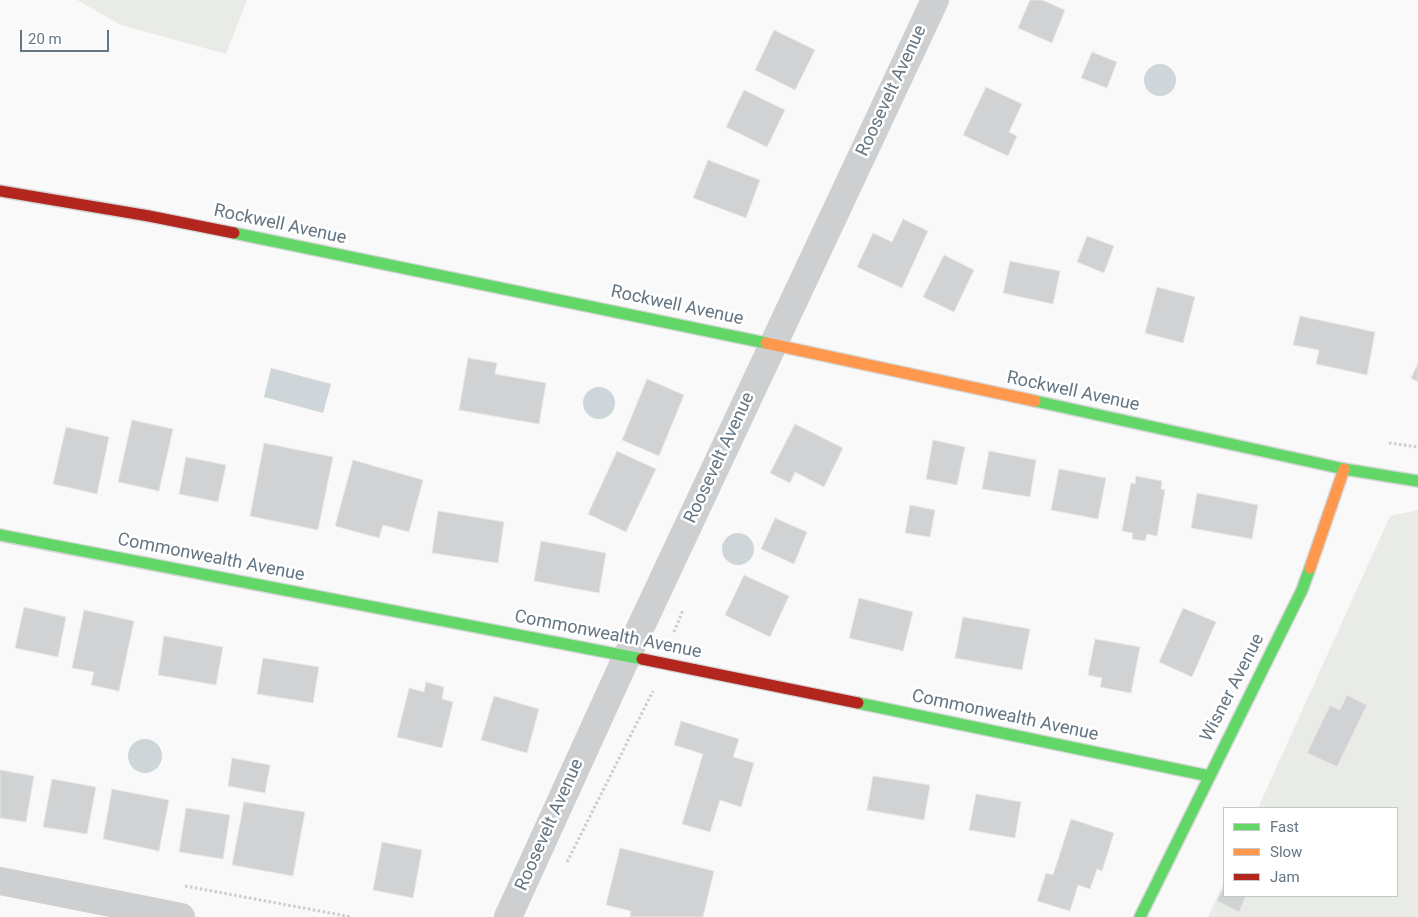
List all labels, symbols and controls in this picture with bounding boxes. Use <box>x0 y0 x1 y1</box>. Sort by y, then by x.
scale bar <box>22 20 111 52</box>
street label: Roosevelt Avenue <box>852 22 932 160</box>
text: 20 m <box>28 30 62 48</box>
street label: Rockwell Avenue <box>212 200 348 250</box>
street label: Rockwell Avenue <box>609 281 745 331</box>
street label: Rockwell Avenue <box>1005 367 1141 417</box>
street label: Roosevelt Avenue <box>680 389 760 527</box>
street label: Commonwealth Avenue <box>116 529 306 587</box>
street label: Commonwealth Avenue <box>513 606 703 664</box>
street label: Wisner Avenue <box>1196 630 1270 746</box>
street label: Commonwealth Avenue <box>910 686 1100 746</box>
street label: Roosevelt Avenue <box>511 756 589 894</box>
legend <box>1223 807 1398 897</box>
text: Fast <box>1270 818 1299 836</box>
text: Slow <box>1270 843 1302 861</box>
text: Jam <box>1270 868 1300 886</box>

